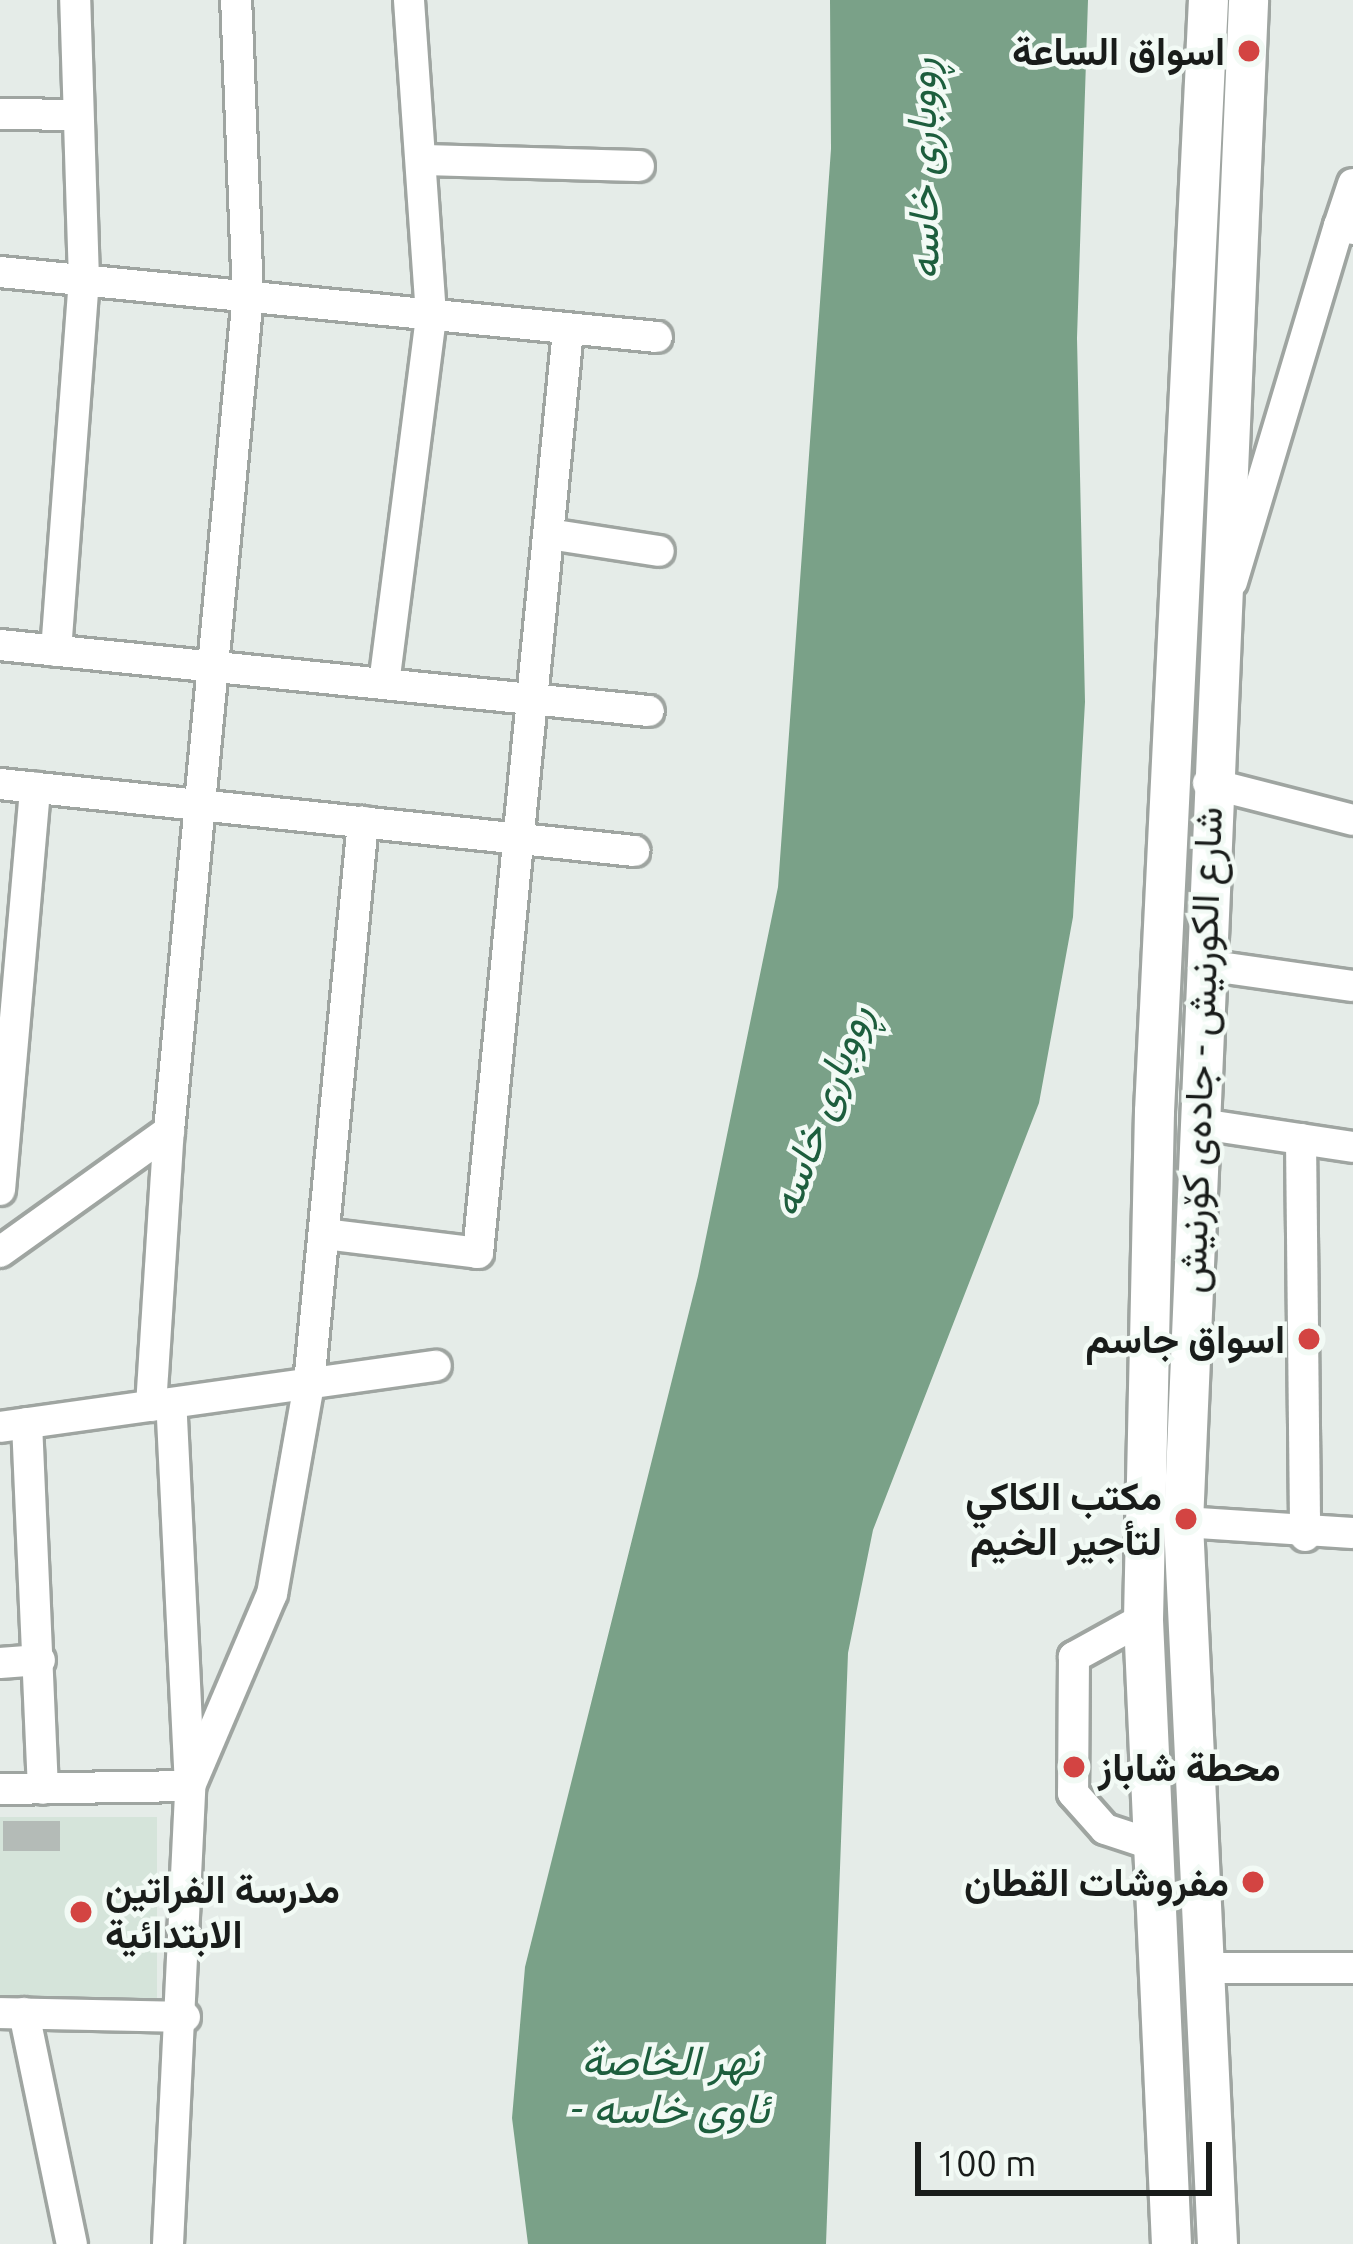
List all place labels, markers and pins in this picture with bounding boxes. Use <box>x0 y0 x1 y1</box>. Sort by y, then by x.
place label: اسواق الساعة <box>1012 28 1225 74</box>
marker: اسواق الساعة <box>1236 38 1262 64</box>
place label: اسواق جاسم <box>1086 1316 1285 1362</box>
marker: اسواق جاسم <box>1296 1326 1322 1352</box>
place label: مكتب الكاكي لتأجير الخيم <box>965 1474 1162 1565</box>
marker: مكتب الكاكي لتأجير الخيم <box>1173 1506 1199 1532</box>
place label: محطة شاباز <box>1098 1744 1281 1790</box>
marker: محطة شاباز <box>1061 1754 1087 1780</box>
place label: مفروشات القطان <box>964 1859 1229 1905</box>
place label: مدرسة الفراتين الابتدائية <box>105 1867 340 1958</box>
marker: مفروشات القطان <box>1240 1869 1266 1895</box>
marker: مدرسة الفراتين الابتدائية <box>68 1899 94 1925</box>

